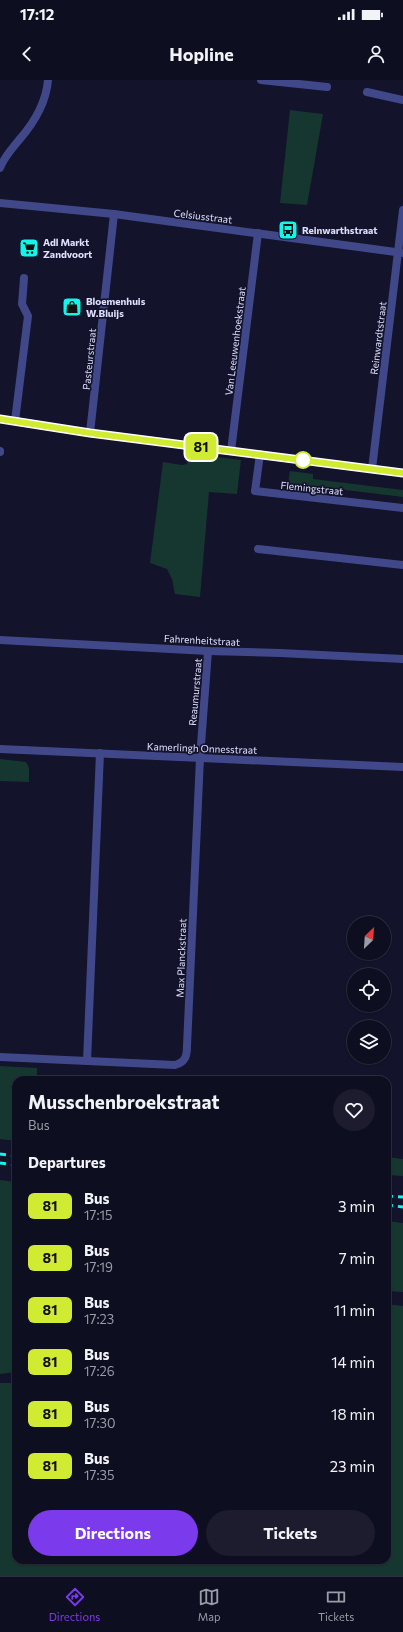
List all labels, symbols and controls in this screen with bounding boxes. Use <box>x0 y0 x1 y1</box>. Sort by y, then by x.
text: 17:12 <box>20 5 54 23</box>
icon: back <box>16 43 38 65</box>
text: Hopline <box>169 43 234 65</box>
icon: person <box>365 43 387 65</box>
street label: Celsiusstraat <box>173 206 233 226</box>
bus stop icon: Reinwarthstraat <box>277 219 299 241</box>
place label: Reinwarthstraat <box>302 224 377 236</box>
place label: Adl Markt Zandvoort <box>43 236 92 260</box>
supermarket icon: Adl Markt Zandvoort <box>18 237 40 259</box>
street label: Van Leeuwenhoekstraat <box>222 286 248 396</box>
place label: Bloemenhuis W.Bluijs <box>86 295 146 319</box>
shop icon: Bloemenhuis W.Bluijs <box>61 296 83 318</box>
street label: Reinwardtstraat <box>368 301 388 375</box>
street label: Pasteurstraat <box>80 328 98 390</box>
line badge: 81 <box>183 434 219 460</box>
text: 81 <box>194 438 209 455</box>
unlabelled marker <box>294 451 312 469</box>
street label: Flemingstraat <box>280 479 344 497</box>
street label: Fahrenheitstraat <box>164 632 240 648</box>
street label: Reaumurstraat <box>186 658 204 726</box>
street label: Kamerlingh Onnesstraat <box>147 740 257 756</box>
north arrow <box>347 916 391 960</box>
map controls <box>347 916 391 1064</box>
street label: Max Planckstraat <box>174 918 188 998</box>
button: locate <box>347 968 391 1012</box>
button: layers <box>347 1020 391 1064</box>
button: heart <box>333 1089 375 1131</box>
text: Musschenbroekstraat <box>28 1090 219 1113</box>
text: Bus <box>28 1117 50 1133</box>
text: Departures <box>28 1153 106 1171</box>
text: Bus <box>84 1189 109 1207</box>
text: 81 <box>43 1197 58 1214</box>
text: 3 min <box>338 1197 375 1215</box>
text: 17:15 <box>84 1207 113 1223</box>
text: Bus <box>84 1241 109 1259</box>
text: 81 <box>43 1249 58 1266</box>
text: 7 min <box>339 1249 375 1267</box>
text: 17:19 <box>84 1259 113 1275</box>
text: Bus <box>84 1293 109 1311</box>
text: 81 <box>43 1301 58 1318</box>
text: 11 min <box>334 1301 375 1319</box>
text: 17:23 <box>84 1311 114 1327</box>
text: Bus <box>84 1345 109 1363</box>
text: 81 <box>43 1353 58 1370</box>
text: 14 min <box>331 1353 375 1371</box>
text: 17:26 <box>84 1363 115 1379</box>
text: Bus <box>84 1397 109 1415</box>
text: 81 <box>43 1405 58 1422</box>
text: 18 min <box>331 1405 375 1423</box>
text: 17:30 <box>84 1415 115 1431</box>
text: Bus <box>84 1449 109 1467</box>
text: 81 <box>43 1457 58 1474</box>
text: 23 min <box>330 1457 375 1475</box>
text: 17:35 <box>84 1467 114 1483</box>
button: Directions <box>28 1510 198 1556</box>
button: Tickets <box>206 1510 375 1556</box>
tab: Directions <box>49 1586 100 1623</box>
tab: Map <box>198 1586 220 1623</box>
tab: Tickets <box>318 1586 354 1623</box>

